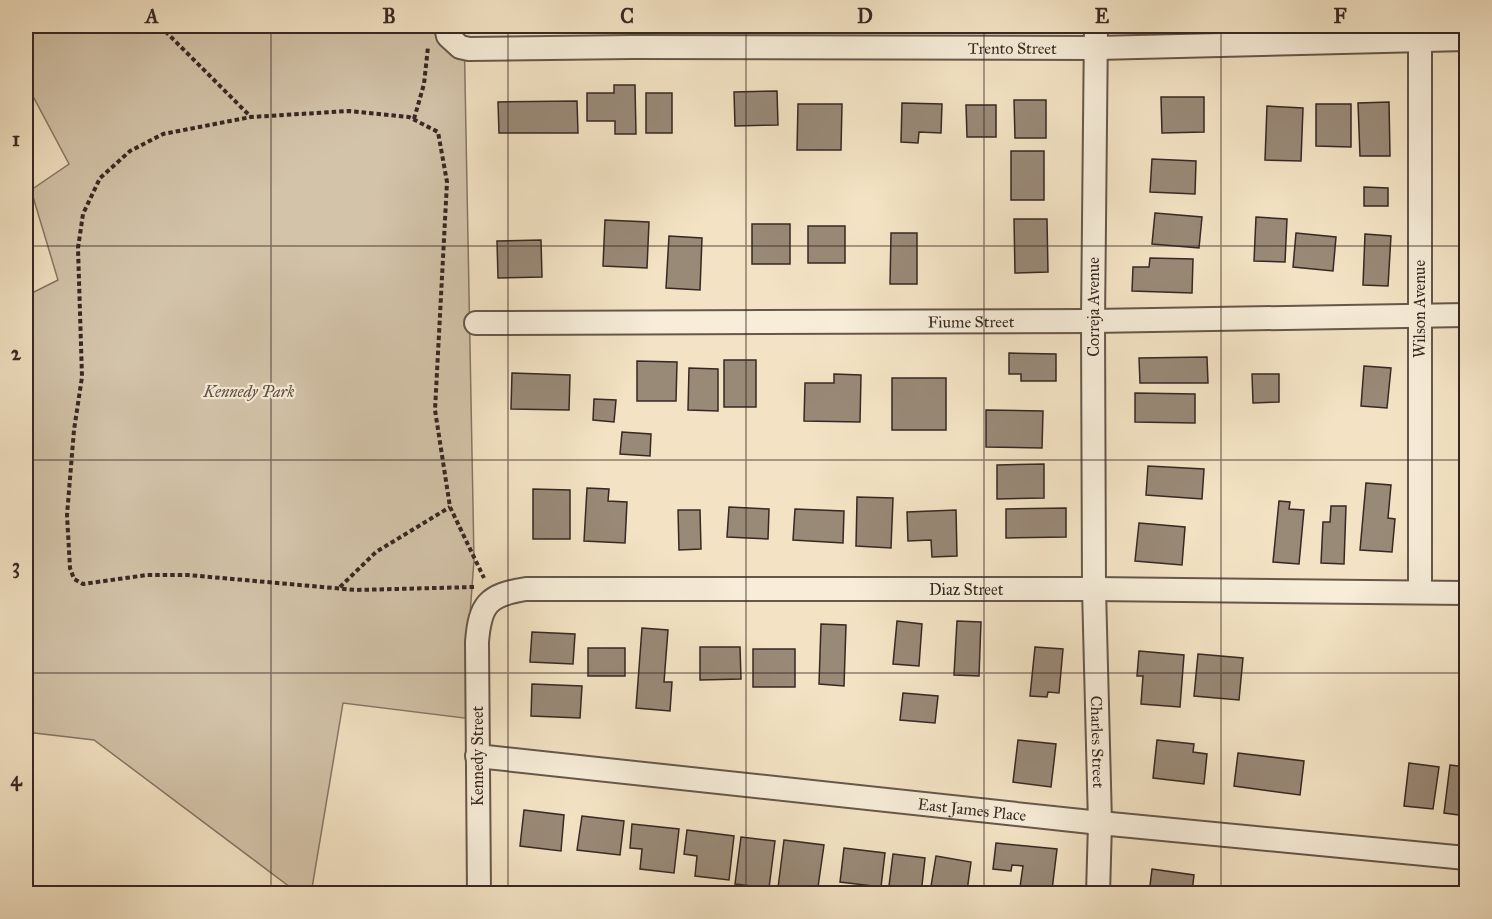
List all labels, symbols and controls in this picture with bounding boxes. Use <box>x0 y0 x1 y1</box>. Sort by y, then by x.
text: A <box>143 4 159 28</box>
text: B <box>382 4 396 28</box>
text: C <box>620 4 634 28</box>
text: D <box>857 4 873 28</box>
text: E <box>1095 4 1110 28</box>
text: F <box>1333 4 1347 28</box>
street label: Trento Street <box>968 38 1057 57</box>
text: 1 <box>12 127 20 151</box>
street label: Correja Avenue <box>1084 257 1103 357</box>
street label: Wilson Avenue <box>1410 260 1429 358</box>
street label: Fiume Street <box>928 312 1015 331</box>
text: 2 <box>11 341 22 365</box>
park label: Kennedy Park <box>203 382 294 401</box>
text: 3 <box>12 554 20 579</box>
street label: Diaz Street <box>929 580 1004 599</box>
street label: Charles Street <box>1087 695 1109 789</box>
street label: Kennedy Street <box>468 705 487 806</box>
text: 4 <box>10 767 22 792</box>
street label: East James Place <box>917 794 1028 825</box>

